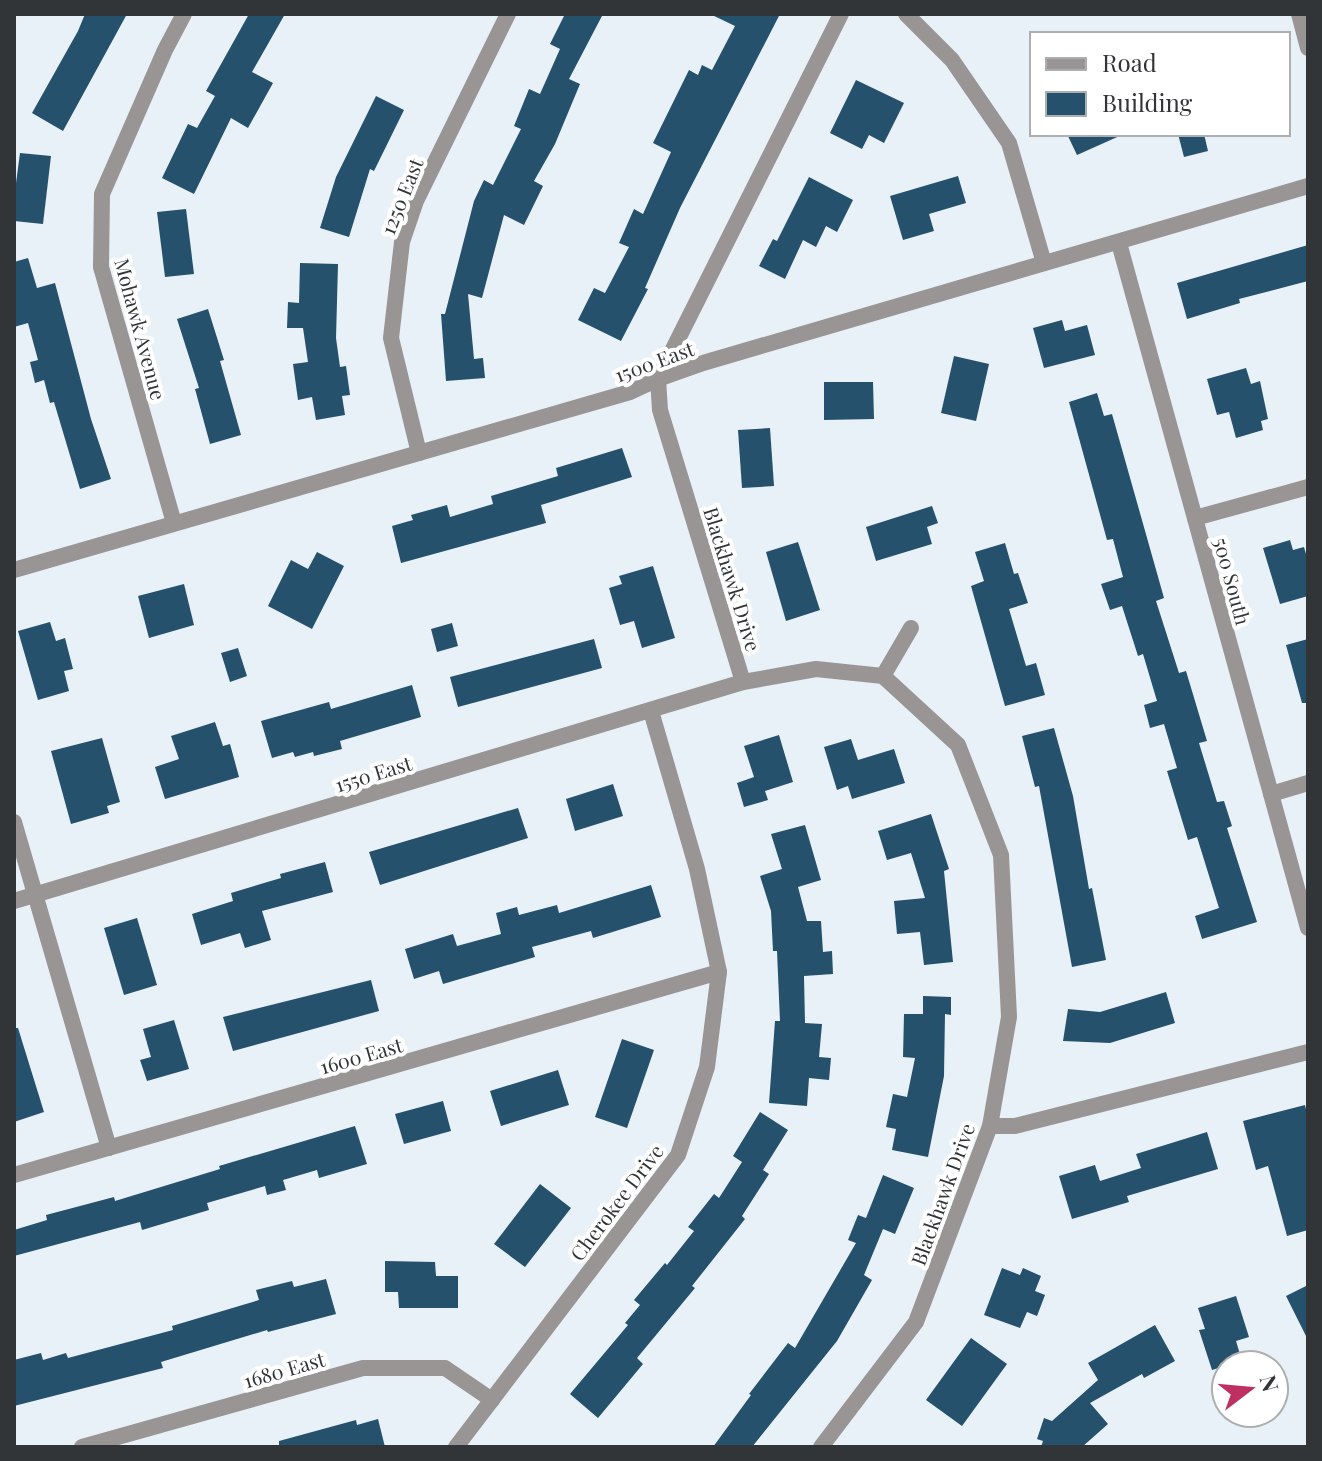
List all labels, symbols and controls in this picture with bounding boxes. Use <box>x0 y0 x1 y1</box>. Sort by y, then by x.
legend <box>1030 32 1290 136</box>
text: Road <box>1102 46 1157 78</box>
text: Building <box>1102 86 1193 118</box>
street label: 1250 East <box>373 153 429 238</box>
street label: Mohawk Avenue <box>109 255 173 403</box>
street label: 1500 East <box>611 334 698 388</box>
street label: Blackhawk Drive <box>698 504 768 654</box>
street label: 500 South <box>1208 534 1258 628</box>
street label: 1550 East <box>331 748 416 797</box>
street label: 1600 East <box>316 1030 406 1080</box>
street label: Blackhawk Drive <box>904 1119 980 1269</box>
street label: Cherokee Drive <box>563 1138 669 1266</box>
street label: 1680 East <box>240 1344 329 1393</box>
north arrow <box>1210 1349 1290 1429</box>
text: N <box>1254 1371 1287 1395</box>

